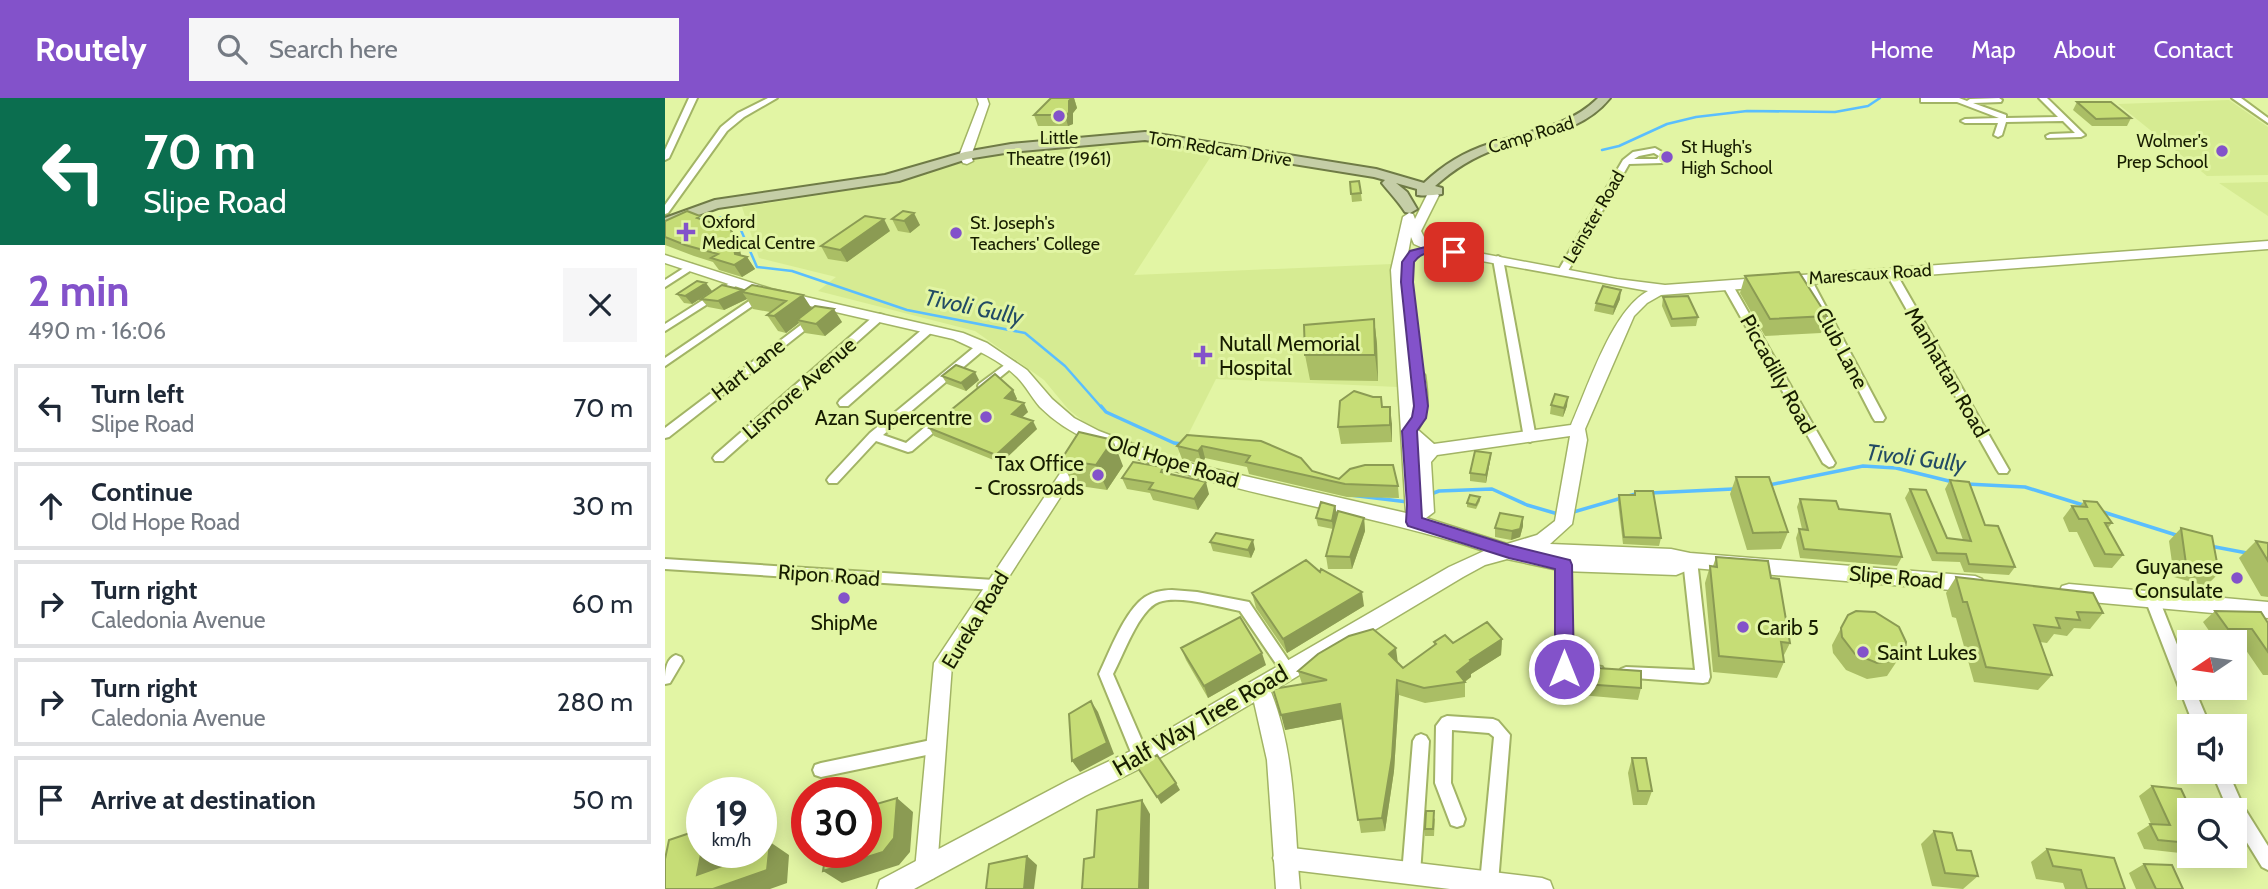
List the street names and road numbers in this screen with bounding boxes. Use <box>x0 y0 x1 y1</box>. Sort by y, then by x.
street label: Camp Road <box>1485 112 1577 158</box>
street label: Tom Redcam Drive <box>1147 127 1293 171</box>
street label: Leinster Road <box>1559 167 1629 267</box>
street label: Marescaux Road <box>1808 259 1932 289</box>
street label: Manhattan Road <box>1900 302 1994 442</box>
street label: Club Lane <box>1810 303 1874 393</box>
street label: Piccadilly Road <box>1735 310 1821 438</box>
street label: Hart Lane <box>706 332 790 405</box>
street label: Lismore Avenue <box>737 332 861 444</box>
street label: Old Hope Road <box>1104 429 1242 493</box>
street label: Ripon Road <box>777 559 881 591</box>
street label: Slipe Road <box>1848 560 1944 594</box>
street label: Eureka Road <box>936 567 1014 673</box>
street label: Half Way Tree Road <box>1107 658 1293 782</box>

